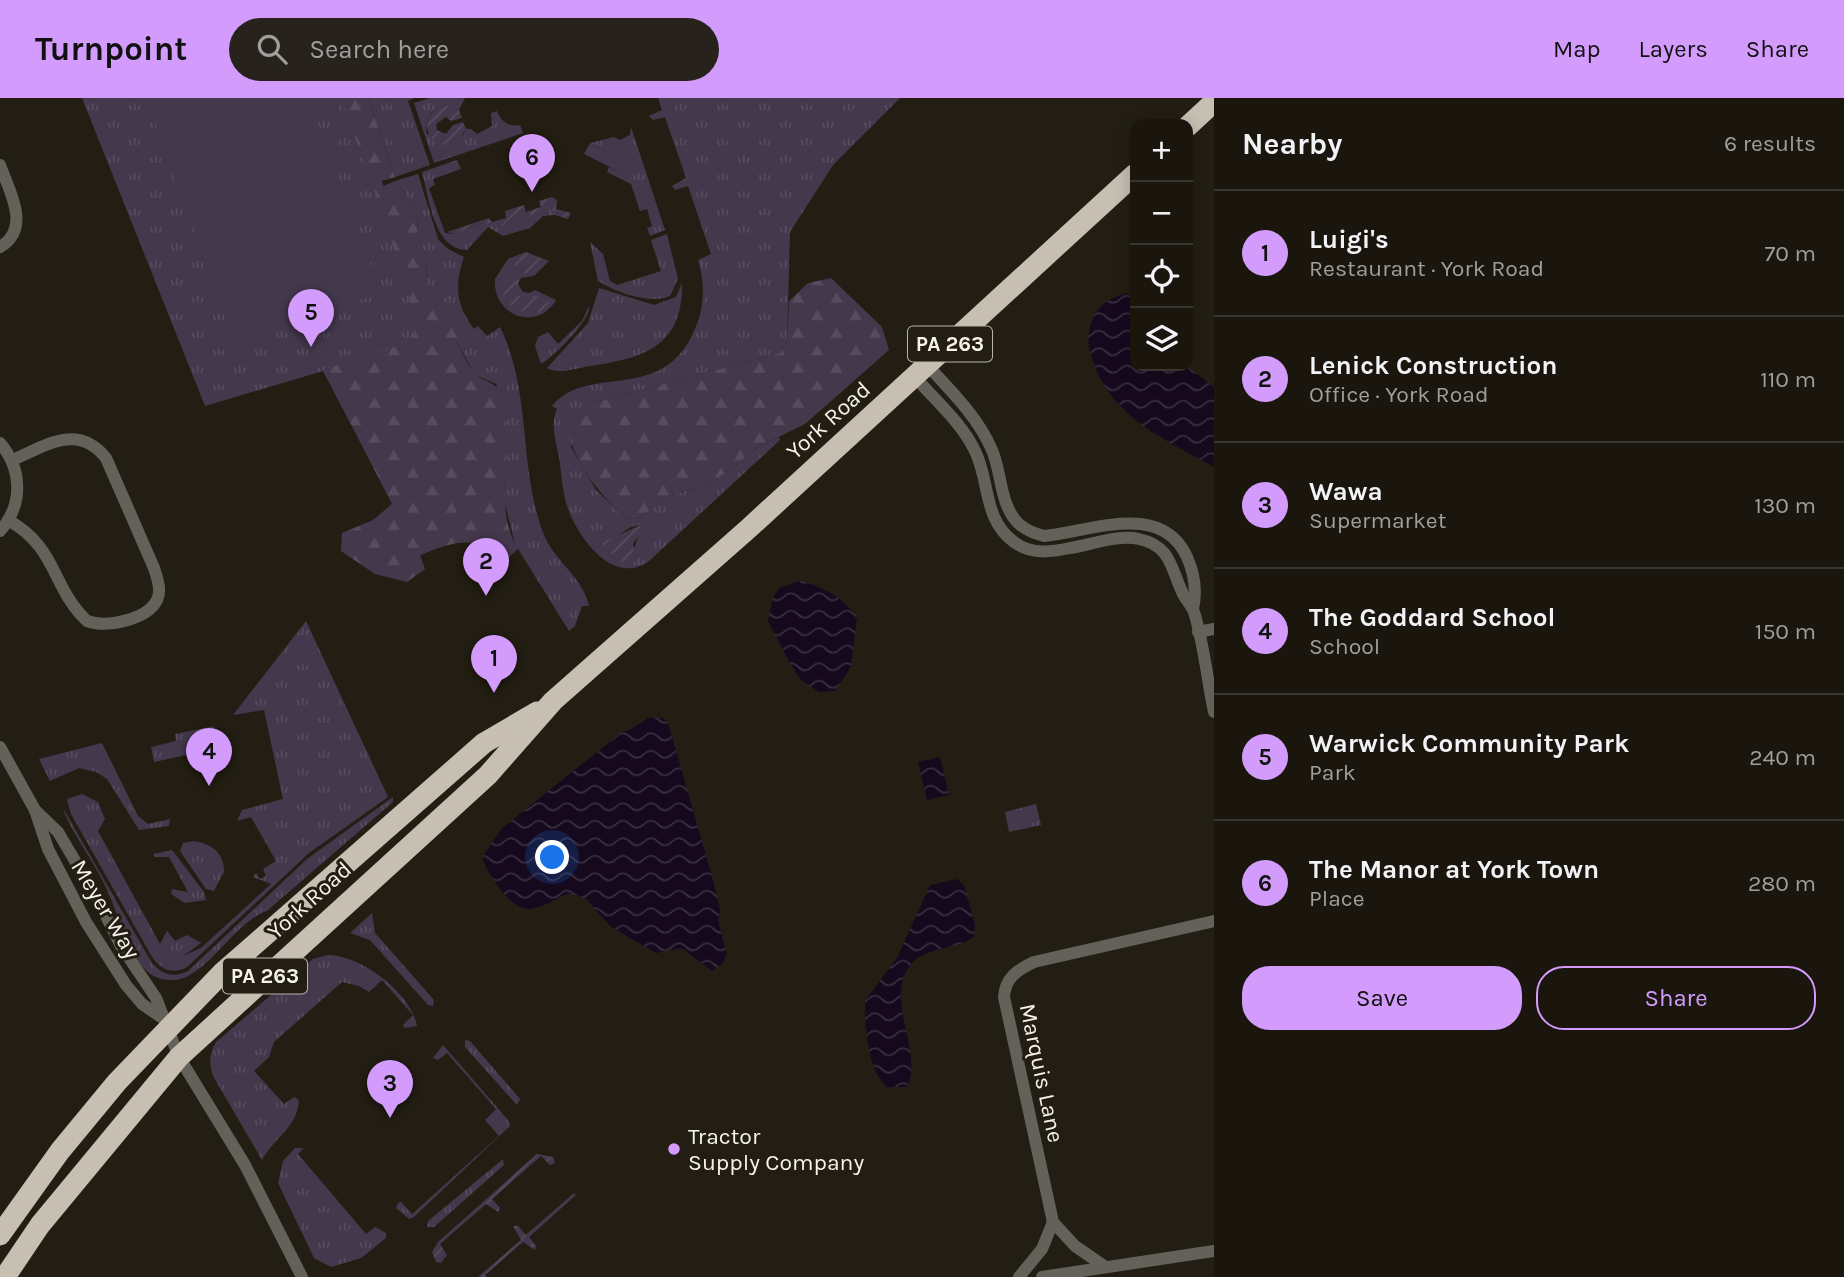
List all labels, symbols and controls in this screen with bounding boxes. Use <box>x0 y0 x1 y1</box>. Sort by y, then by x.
search box <box>229 18 719 81</box>
text: Turnpoint <box>35 30 187 68</box>
icon: search <box>253 30 291 68</box>
text: Search here <box>309 34 449 65</box>
text: Map <box>1553 35 1601 63</box>
text: Layers <box>1639 35 1708 63</box>
text: Share <box>1746 35 1809 63</box>
map controls <box>1130 119 1193 371</box>
button: + <box>1130 119 1193 182</box>
text: Nearby <box>1242 126 1342 162</box>
text: 6 results <box>1724 130 1816 157</box>
pin: 6 <box>509 134 555 192</box>
button: − <box>1130 182 1193 245</box>
text: Luigi's <box>1309 224 1389 255</box>
text: 1 <box>1261 240 1269 267</box>
text: 70 m <box>1765 240 1816 267</box>
button: locate <box>1130 245 1193 308</box>
text: Restaurant · York Road <box>1309 255 1544 282</box>
pin: 5 <box>288 289 334 347</box>
button: layers <box>1130 308 1193 371</box>
road number: PA 263 <box>908 327 992 362</box>
text: Lenick Construction <box>1309 350 1557 381</box>
text: 2 <box>1258 366 1272 393</box>
text: 110 m <box>1760 366 1816 393</box>
street label: York Road <box>781 376 876 465</box>
text: Office · York Road <box>1309 381 1489 408</box>
text: Wawa <box>1309 476 1383 507</box>
text: 3 <box>1258 492 1272 519</box>
text: 130 m <box>1754 492 1816 519</box>
text: Supermarket <box>1309 507 1446 534</box>
pin: 2 <box>463 538 509 596</box>
text: The Goddard School <box>1309 602 1555 633</box>
text: 4 <box>1258 618 1272 645</box>
text: 150 m <box>1755 618 1816 645</box>
text: School <box>1309 633 1380 660</box>
pin: 1 <box>471 635 517 693</box>
pin: 4 <box>186 728 232 786</box>
text: Warwick Community Park <box>1309 728 1629 759</box>
text: 5 <box>1258 744 1272 771</box>
text: 240 m <box>1749 744 1816 771</box>
text: Park <box>1309 759 1356 786</box>
your location <box>535 840 569 874</box>
text: The Manor at York Town <box>1309 854 1599 885</box>
street label: Meyer Way <box>65 855 146 964</box>
street label: York Road <box>262 856 357 945</box>
text: 6 <box>1258 870 1272 897</box>
text: 280 m <box>1748 870 1816 897</box>
text: Place <box>1309 885 1365 912</box>
road number: PA 263 <box>223 958 307 994</box>
button: Save <box>1242 966 1522 1030</box>
button: Share <box>1536 966 1816 1030</box>
street label: Marquis Lane <box>1014 1001 1069 1145</box>
pin: 3 <box>367 1060 413 1118</box>
place label: Tractor Supply Company <box>688 1123 864 1176</box>
marker: Tractor Supply Company <box>666 1141 682 1157</box>

